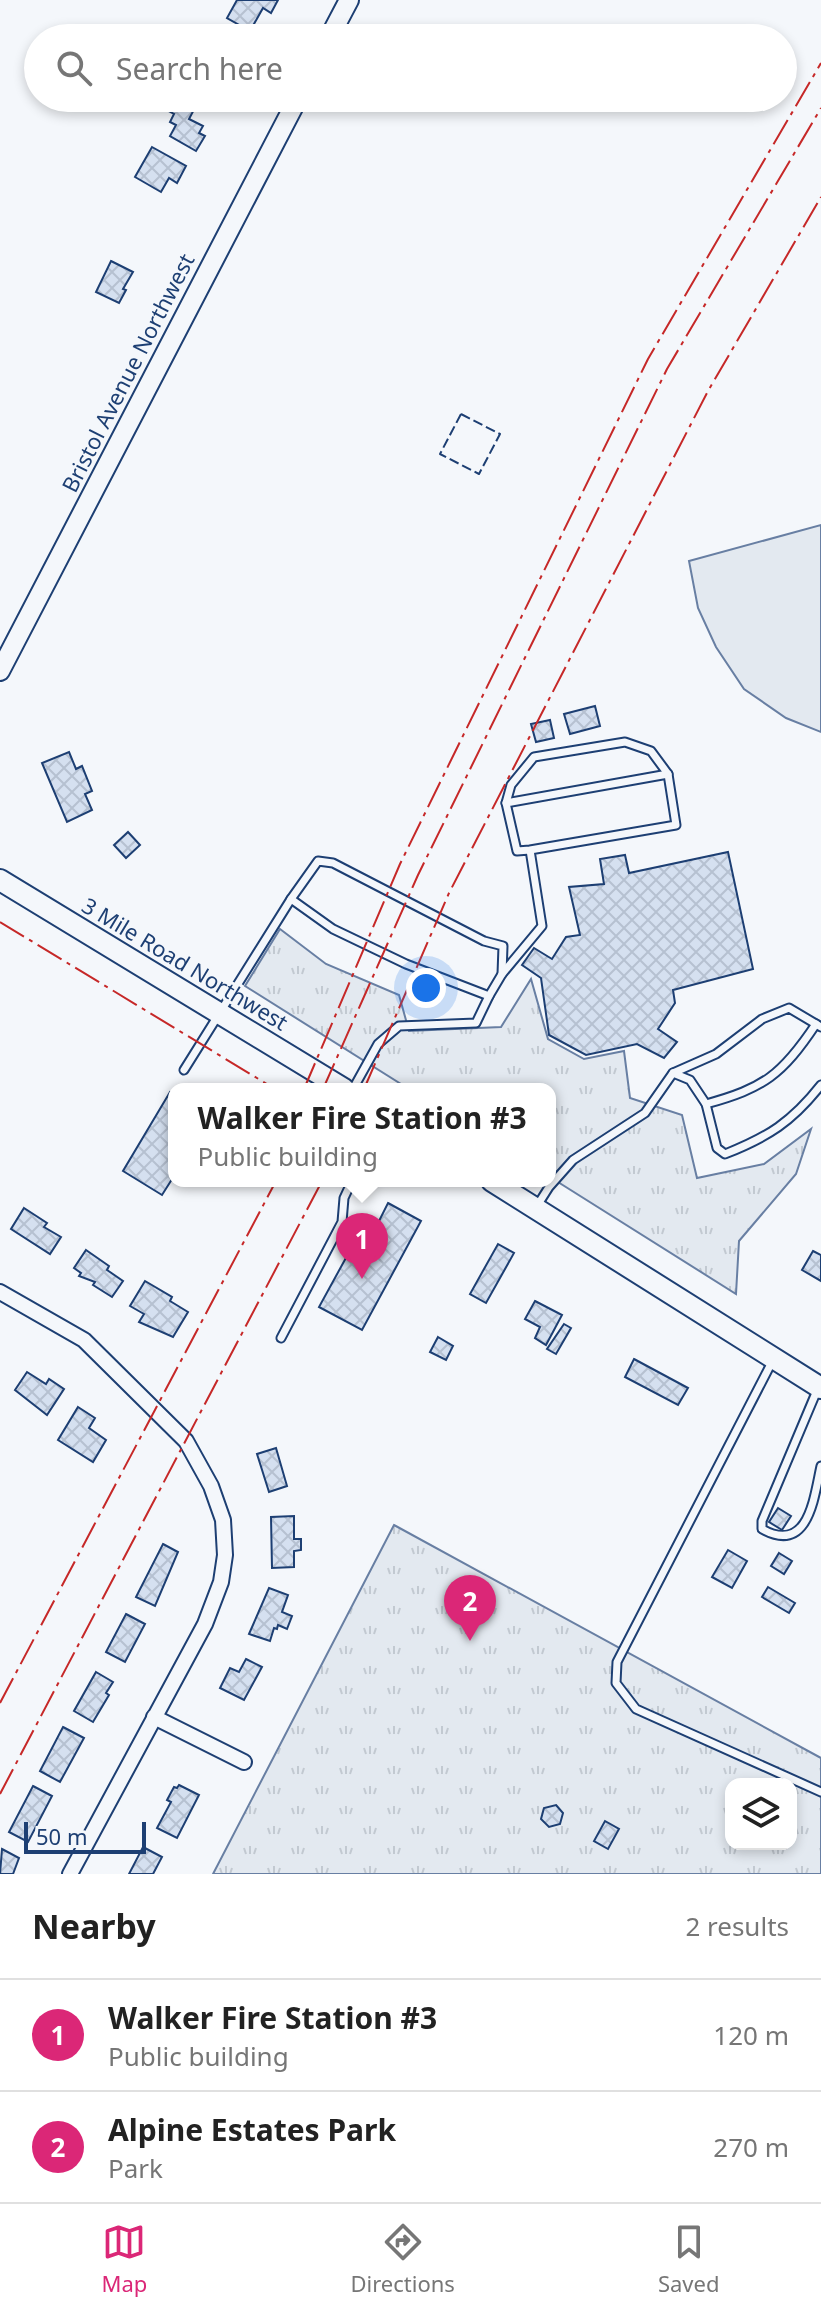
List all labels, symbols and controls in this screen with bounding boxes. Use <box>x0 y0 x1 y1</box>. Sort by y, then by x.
search box <box>24 24 797 112</box>
icon: search <box>52 46 96 90</box>
text: Search here <box>116 48 283 89</box>
street label: Bristol Avenue Northwest <box>54 248 200 497</box>
street label: 3 Mile Road Northwest <box>77 890 294 1037</box>
your location <box>406 968 446 1008</box>
popup <box>168 1083 556 1187</box>
text: Walker Fire Station #3 <box>197 1097 527 1138</box>
text: Public building <box>197 1138 378 1174</box>
pin: 1 <box>336 1213 388 1279</box>
pin: 2 <box>444 1575 496 1641</box>
map controls <box>725 1778 797 1850</box>
button: layers <box>725 1778 797 1850</box>
scale bar <box>24 1818 146 1854</box>
text: 50 m <box>36 1821 87 1851</box>
text: Nearby <box>32 1903 156 1949</box>
text: 2 results <box>685 1908 789 1944</box>
text: Walker Fire Station #3 <box>108 1997 437 2038</box>
text: 1 <box>51 2017 65 2053</box>
text: 120 m <box>713 2017 789 2053</box>
text: Public building <box>108 2038 289 2074</box>
text: Alpine Estates Park <box>108 2109 396 2150</box>
text: 2 <box>51 2129 65 2165</box>
text: 270 m <box>713 2129 789 2165</box>
text: Park <box>108 2150 163 2186</box>
tab: Map <box>102 2220 147 2298</box>
tab: Directions <box>350 2220 455 2298</box>
tab: Saved <box>658 2220 719 2298</box>

